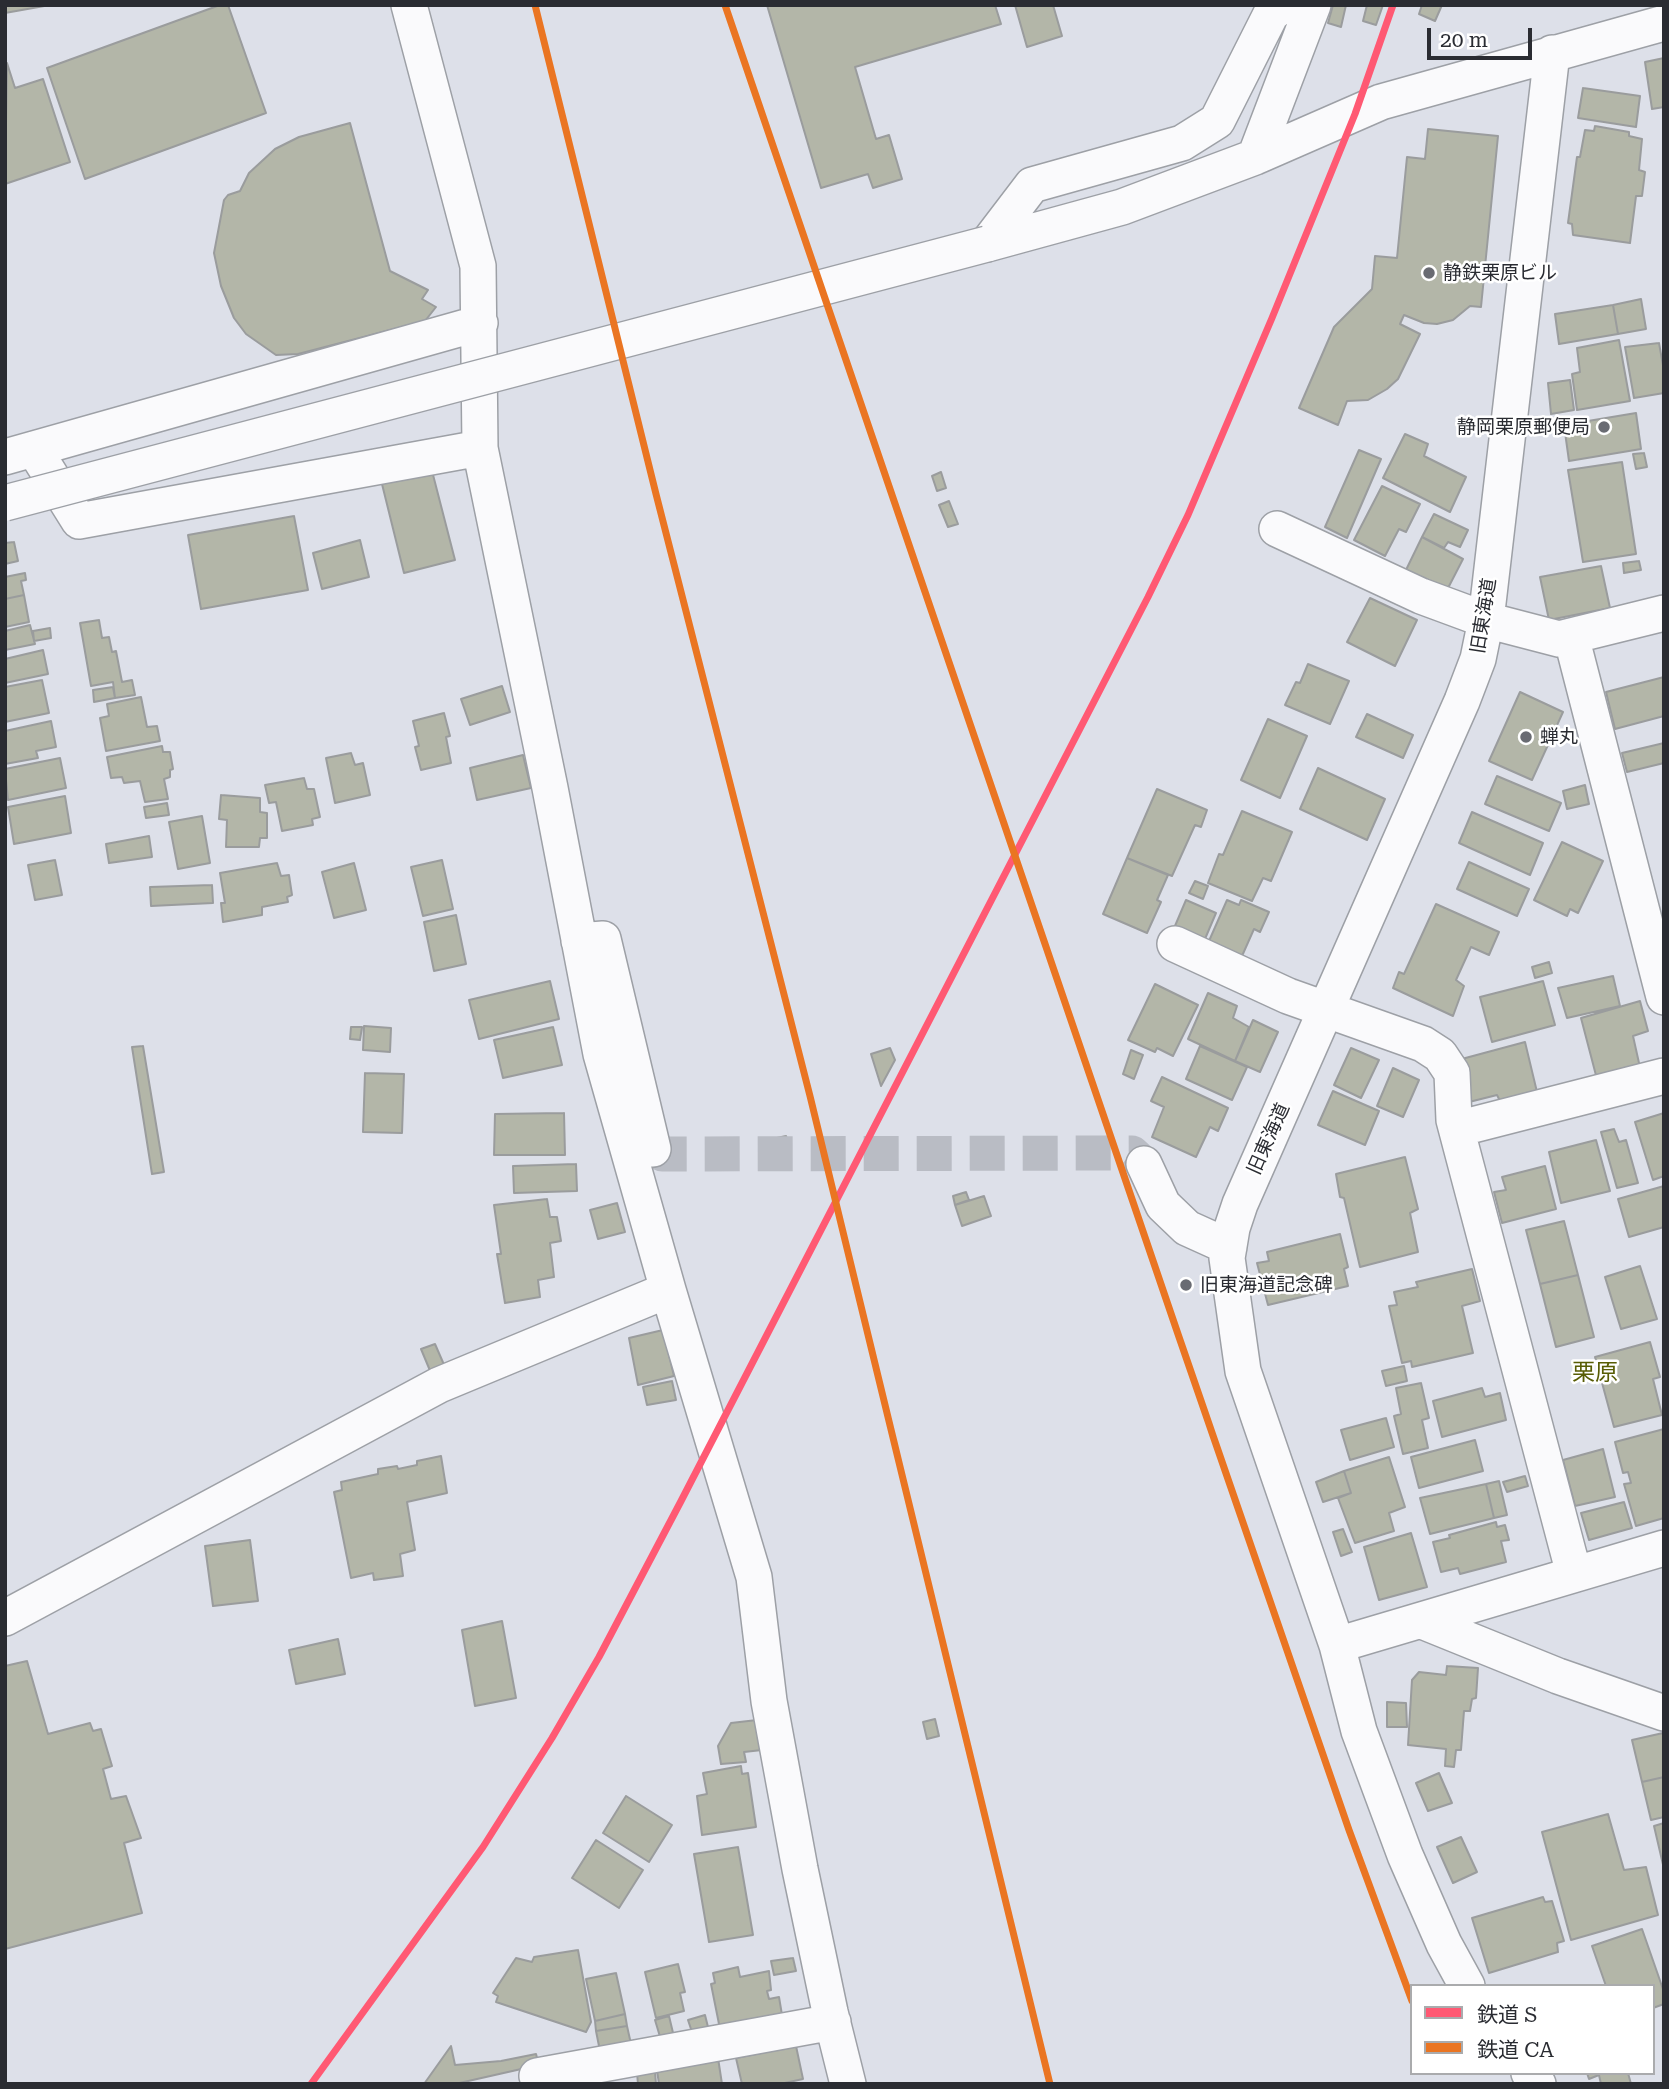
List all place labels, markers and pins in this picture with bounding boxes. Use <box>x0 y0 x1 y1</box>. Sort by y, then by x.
place label: 静鉄栗原ビル <box>1443 262 1557 284</box>
marker: 静鉄栗原ビル <box>1421 265 1437 281</box>
place label: 静岡栗原郵便局 <box>1457 416 1590 438</box>
marker: 静岡栗原郵便局 <box>1596 419 1612 435</box>
place label: 蝉丸 <box>1540 726 1578 748</box>
marker: 蝉丸 <box>1518 729 1534 745</box>
place label: 旧東海道記念碑 <box>1200 1274 1333 1296</box>
marker: 旧東海道記念碑 <box>1178 1277 1194 1293</box>

